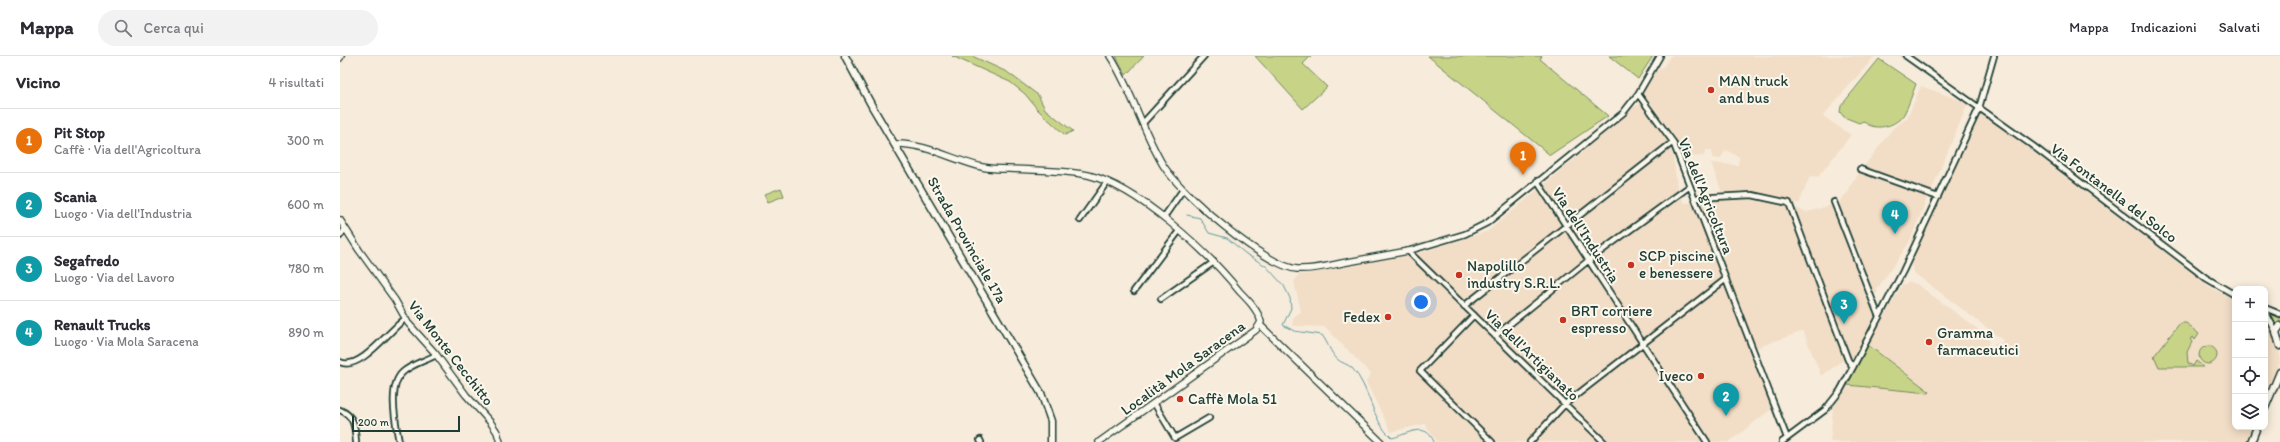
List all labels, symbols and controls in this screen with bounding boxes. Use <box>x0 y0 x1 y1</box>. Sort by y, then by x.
search box <box>98 10 378 46</box>
text: Mappa <box>20 16 74 39</box>
icon: search <box>112 17 134 39</box>
text: Cerca qui <box>144 19 204 37</box>
text: Mappa <box>2069 19 2109 36</box>
text: Indicazioni <box>2131 19 2197 36</box>
text: Salvati <box>2219 19 2260 36</box>
text: Vicino <box>16 72 60 92</box>
place label: MAN truck and bus <box>1719 72 1789 107</box>
text: 4 risultati <box>268 75 324 90</box>
marker: MAN truck and bus <box>1706 85 1716 95</box>
text: Pit Stop <box>54 124 105 142</box>
text: 1 <box>26 133 32 148</box>
text: 300 m <box>287 133 324 148</box>
street label: Via dell'Agricoltura <box>1674 135 1738 257</box>
street label: Via Fontanella del Solco <box>2047 140 2181 246</box>
text: Caffè · Via dell'Agricoltura <box>54 142 201 157</box>
pin: 1 <box>1510 142 1536 175</box>
street label: Strada Provinciale 17a <box>923 174 1011 307</box>
street label: Via dell'Industria <box>1548 184 1624 286</box>
text: Scania <box>54 188 97 206</box>
text: 2 <box>26 197 32 212</box>
text: 600 m <box>287 197 324 212</box>
pin: 4 <box>1882 201 1908 234</box>
text: Luogo · Via dell'Industria <box>54 206 192 221</box>
place label: SCP piscine e benessere <box>1639 247 1714 282</box>
text: Segafredo <box>54 252 119 270</box>
place label: Napolillo industry S.R.L. <box>1467 257 1560 292</box>
marker: SCP piscine e benessere <box>1626 260 1636 270</box>
text: 3 <box>25 261 33 276</box>
text: 780 m <box>289 261 324 276</box>
text: Luogo · Via del Lavoro <box>54 270 175 285</box>
marker: Napolillo industry S.R.L. <box>1454 270 1464 280</box>
map controls <box>2232 286 2268 430</box>
button: + <box>2232 286 2268 322</box>
pin: 3 <box>1831 291 1857 324</box>
your location <box>1411 292 1431 312</box>
street label: Via Monte Cecchitto <box>404 297 498 409</box>
place label: BRT corriere espresso <box>1571 302 1652 337</box>
street label: Via dell'Artigianato <box>1481 305 1583 405</box>
place label: Fedex <box>1343 308 1380 326</box>
marker: Fedex <box>1383 312 1393 322</box>
marker: BRT corriere espresso <box>1558 315 1568 325</box>
text: Renault Trucks <box>54 316 150 334</box>
street label: Località Mola Saracena <box>1117 317 1249 419</box>
button: − <box>2232 322 2268 358</box>
place label: Gramma farmaceutici <box>1937 324 2019 359</box>
text: 4 <box>25 325 33 340</box>
text: 890 m <box>288 325 324 340</box>
text: Luogo · Via Mola Saracena <box>54 334 199 349</box>
marker: Gramma farmaceutici <box>1924 337 1934 347</box>
button: locate <box>2232 358 2268 394</box>
place label: Iveco <box>1659 367 1693 385</box>
marker: Iveco <box>1696 371 1706 381</box>
pin: 2 <box>1713 383 1739 416</box>
place label: Caffè Mola 51 <box>1188 390 1277 408</box>
marker: Caffè Mola 51 <box>1175 394 1185 404</box>
button: layers <box>2232 394 2268 430</box>
scale bar <box>352 414 460 433</box>
text: 200 m <box>358 416 389 429</box>

